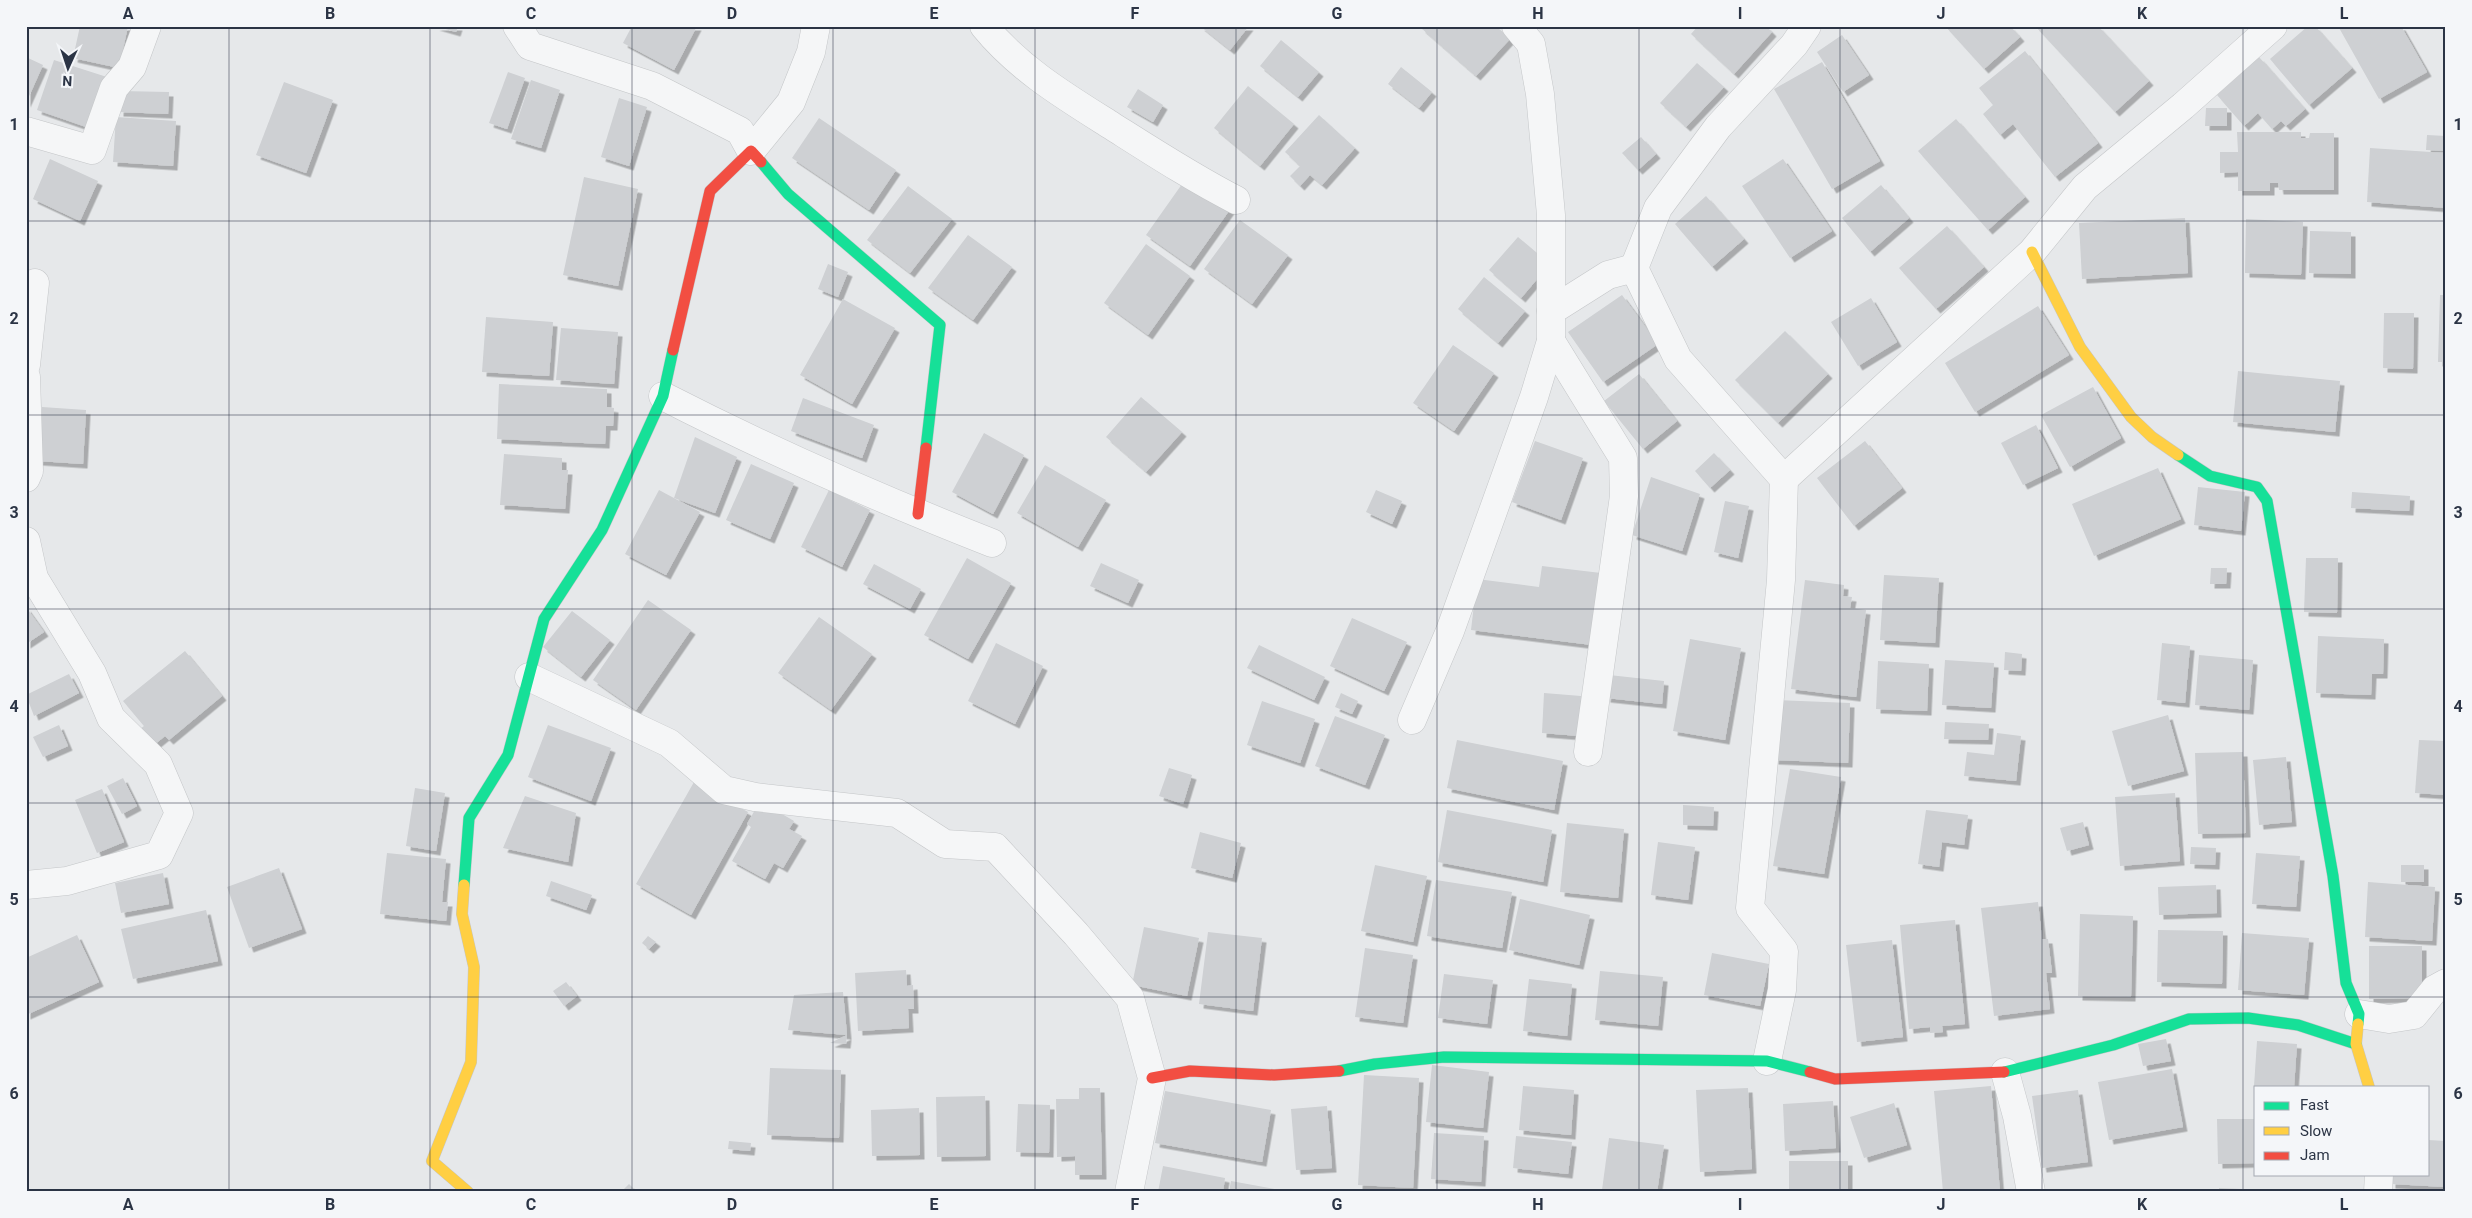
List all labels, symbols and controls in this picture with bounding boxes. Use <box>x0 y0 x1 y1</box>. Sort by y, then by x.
text: A <box>123 4 134 23</box>
text: B <box>325 4 335 23</box>
text: C <box>526 4 536 23</box>
text: D <box>727 4 737 23</box>
text: E <box>930 4 939 23</box>
text: F <box>1131 4 1140 23</box>
text: G <box>1332 4 1343 23</box>
text: H <box>1532 4 1544 23</box>
text: I <box>1738 4 1742 23</box>
text: J <box>1937 4 1945 23</box>
text: K <box>2137 4 2148 23</box>
text: L <box>2340 4 2349 23</box>
north arrow <box>42 42 92 92</box>
text: N <box>62 73 73 89</box>
text: 1 <box>9 115 19 134</box>
text: 1 <box>2453 115 2463 134</box>
text: 2 <box>9 309 19 328</box>
text: 2 <box>2453 309 2463 328</box>
text: 3 <box>9 503 19 522</box>
text: 3 <box>2453 503 2463 522</box>
text: 4 <box>9 697 19 716</box>
text: 4 <box>2453 697 2463 716</box>
text: 5 <box>9 890 19 909</box>
text: 5 <box>2453 890 2463 909</box>
text: 6 <box>9 1084 19 1103</box>
text: 6 <box>2453 1084 2463 1103</box>
legend <box>2254 1086 2430 1176</box>
text: Fast <box>2300 1096 2329 1114</box>
text: Slow <box>2300 1122 2332 1140</box>
text: Jam <box>2300 1146 2330 1164</box>
text: A <box>123 1195 134 1214</box>
text: B <box>325 1195 335 1214</box>
text: C <box>526 1195 536 1214</box>
text: D <box>727 1195 737 1214</box>
text: E <box>930 1195 939 1214</box>
text: F <box>1131 1195 1140 1214</box>
text: G <box>1332 1195 1343 1214</box>
text: H <box>1532 1195 1544 1214</box>
text: I <box>1738 1195 1742 1214</box>
text: J <box>1937 1195 1945 1214</box>
text: K <box>2137 1195 2148 1214</box>
text: L <box>2340 1195 2349 1214</box>

